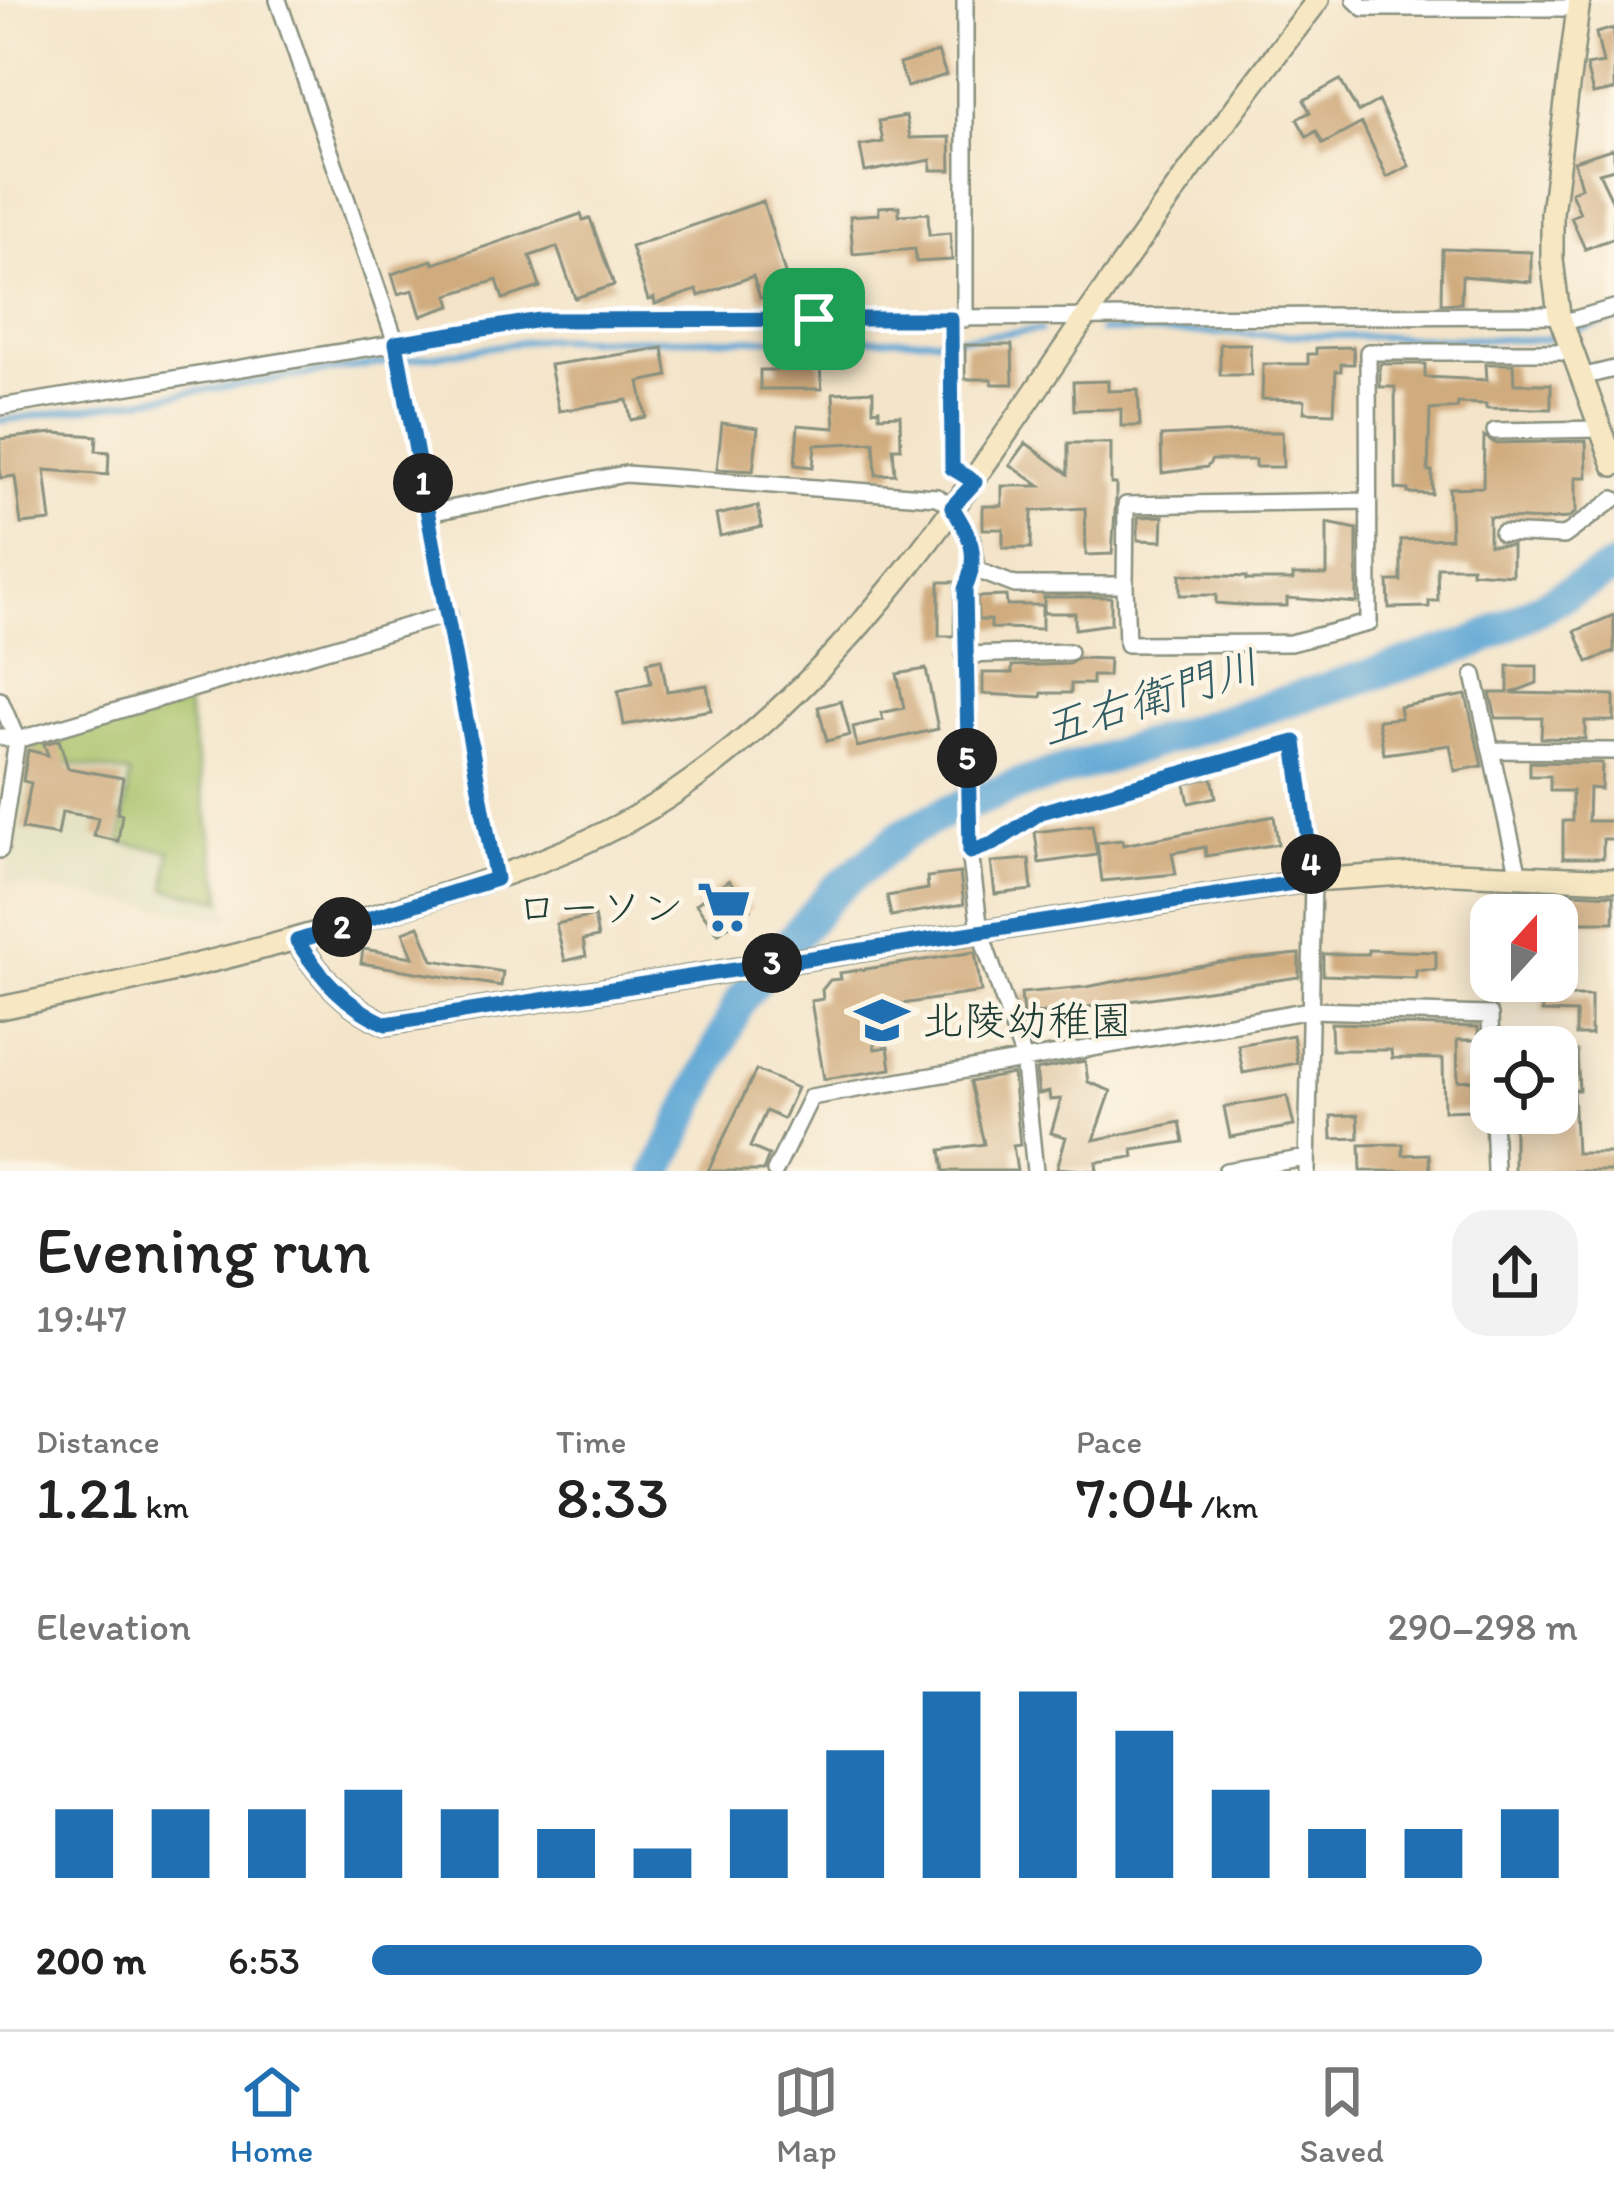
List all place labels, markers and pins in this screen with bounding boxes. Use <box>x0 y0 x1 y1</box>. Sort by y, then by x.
pin <box>763 268 865 370</box>
pin: 1 <box>393 453 453 513</box>
pin: 5 <box>937 728 997 788</box>
pin: 4 <box>1281 834 1341 894</box>
supermarket icon: ローソン <box>695 878 753 936</box>
place label: ローソン <box>516 882 684 933</box>
pin: 2 <box>312 897 372 957</box>
pin: 3 <box>742 933 802 993</box>
school or university icon: 北陵幼稚園 <box>853 991 911 1049</box>
place label: 北陵幼稚園 <box>922 995 1132 1046</box>

